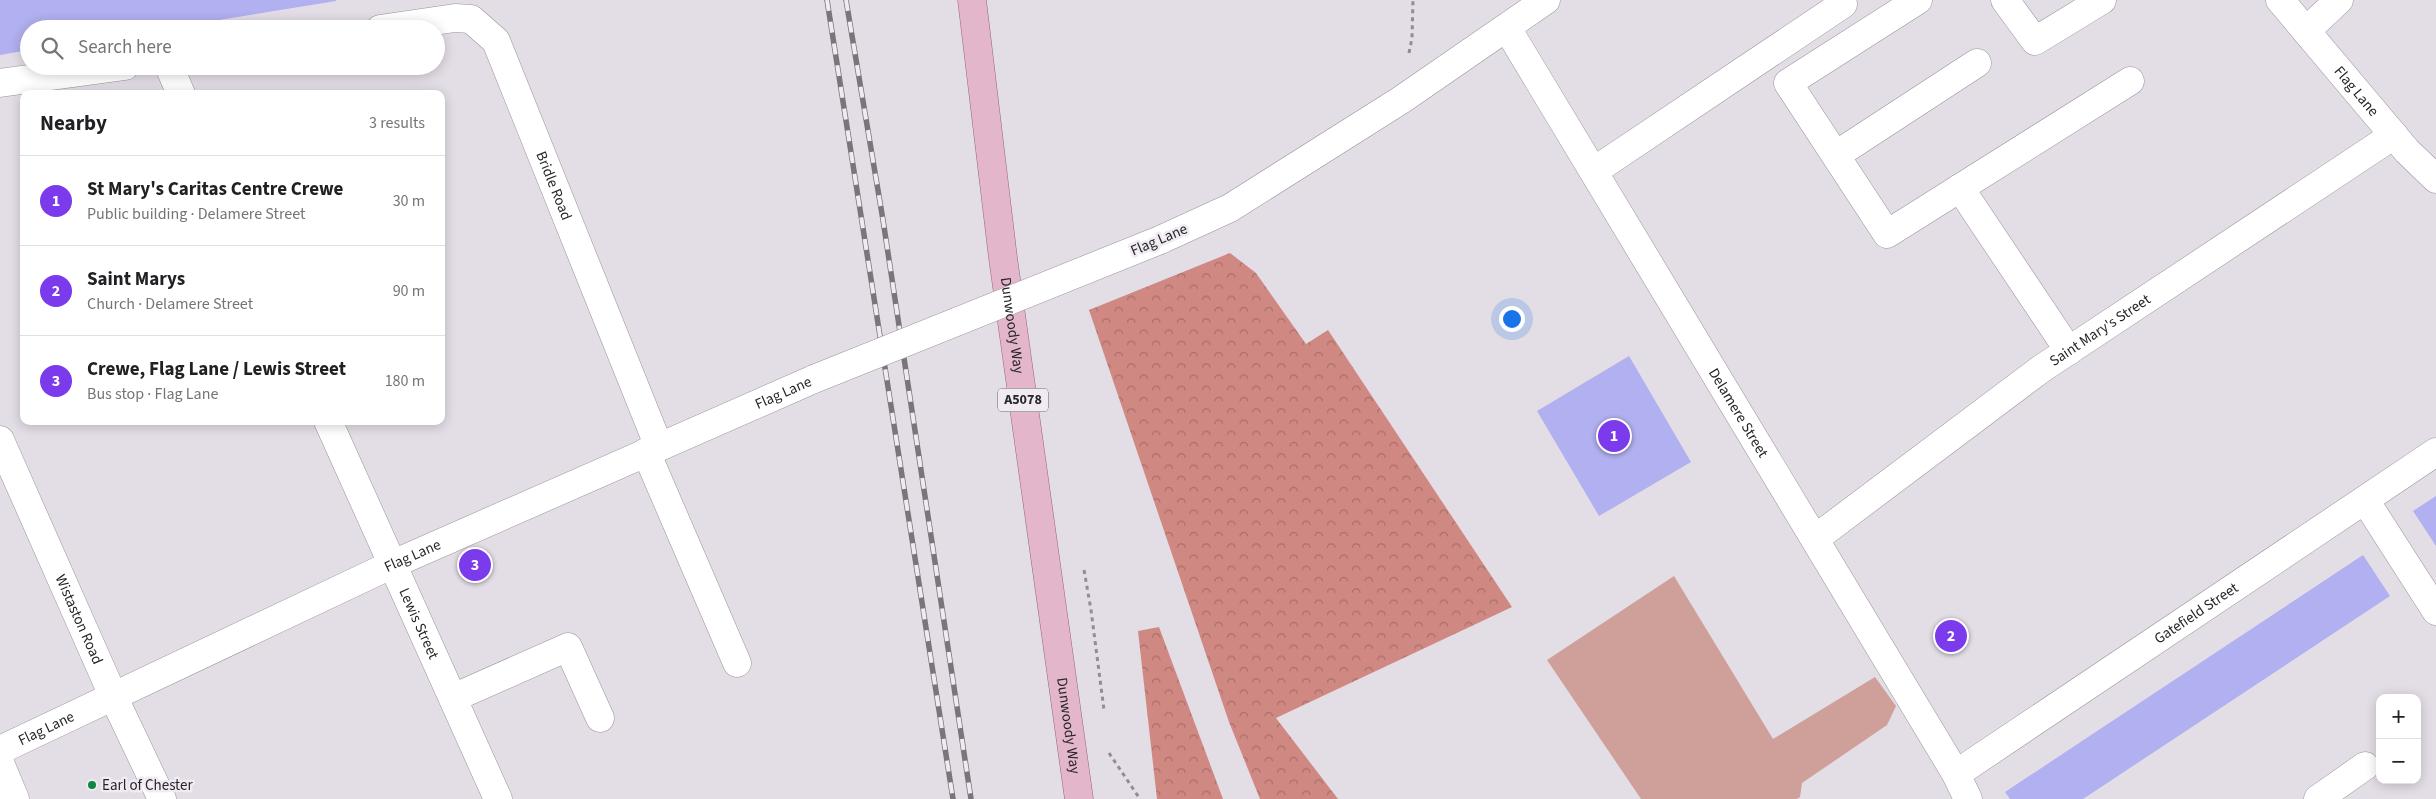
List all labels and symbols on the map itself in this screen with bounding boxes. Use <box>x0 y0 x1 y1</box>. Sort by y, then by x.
street label: Flag Lane <box>2329 61 2384 121</box>
street label: Bridle Road <box>531 148 577 223</box>
street label: Flag Lane <box>1127 219 1191 261</box>
street label: Dunwoody Way <box>995 276 1030 375</box>
street label: Saint Mary's Street <box>2045 289 2154 371</box>
your location <box>1499 306 1525 332</box>
street label: Delamere Street <box>1703 364 1774 461</box>
street label: Flag Lane <box>752 371 815 414</box>
road number: A5078 <box>998 388 1048 412</box>
pin: 1 <box>1598 417 1630 455</box>
street label: Flag Lane <box>381 534 444 577</box>
pin: 3 <box>459 546 491 584</box>
street label: Wistaston Road <box>50 571 108 668</box>
street label: Gatefield Street <box>2150 577 2242 649</box>
street label: Lewis Street <box>394 584 444 662</box>
pin: 2 <box>1935 617 1967 655</box>
street label: Dunwoody Way <box>1052 676 1086 775</box>
street label: Flag Lane <box>15 706 78 750</box>
place label: Earl of Chester <box>102 775 193 796</box>
marker: Earl of Chester <box>86 779 98 791</box>

